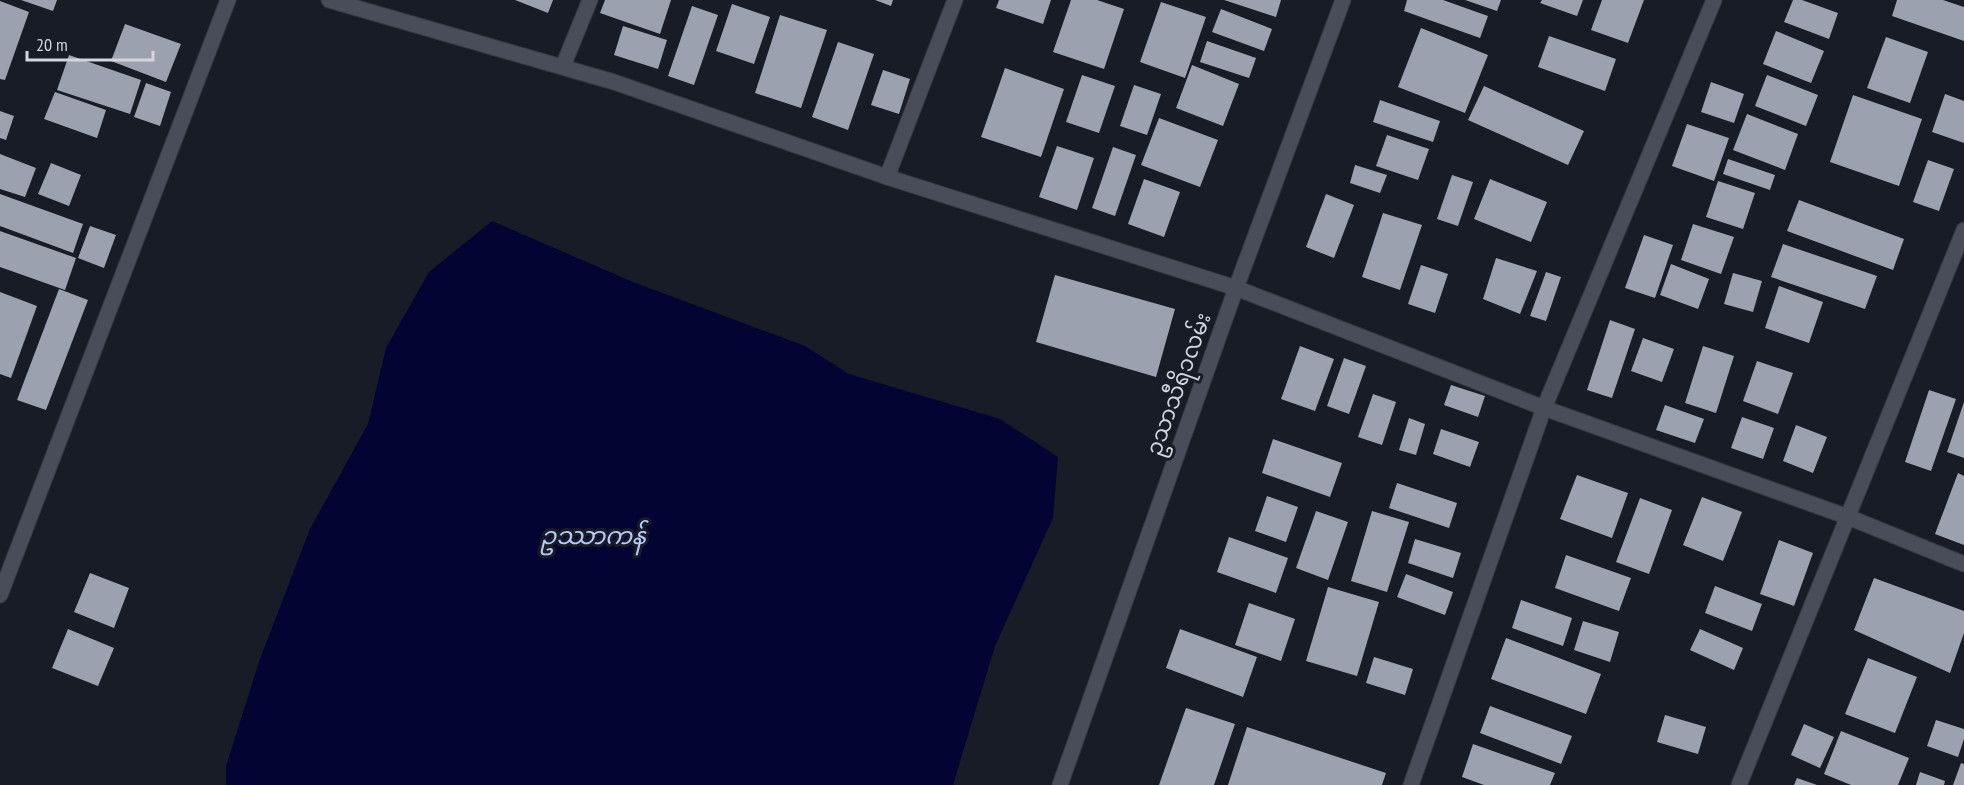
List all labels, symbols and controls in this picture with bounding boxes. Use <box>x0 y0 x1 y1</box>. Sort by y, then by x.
scale bar <box>27 24 153 62</box>
text: 20 m <box>36 33 68 56</box>
street label: ဥသာသီရိ၁လမ်း <box>1138 308 1221 461</box>
water label: ဥဿာကန် <box>540 519 649 556</box>

